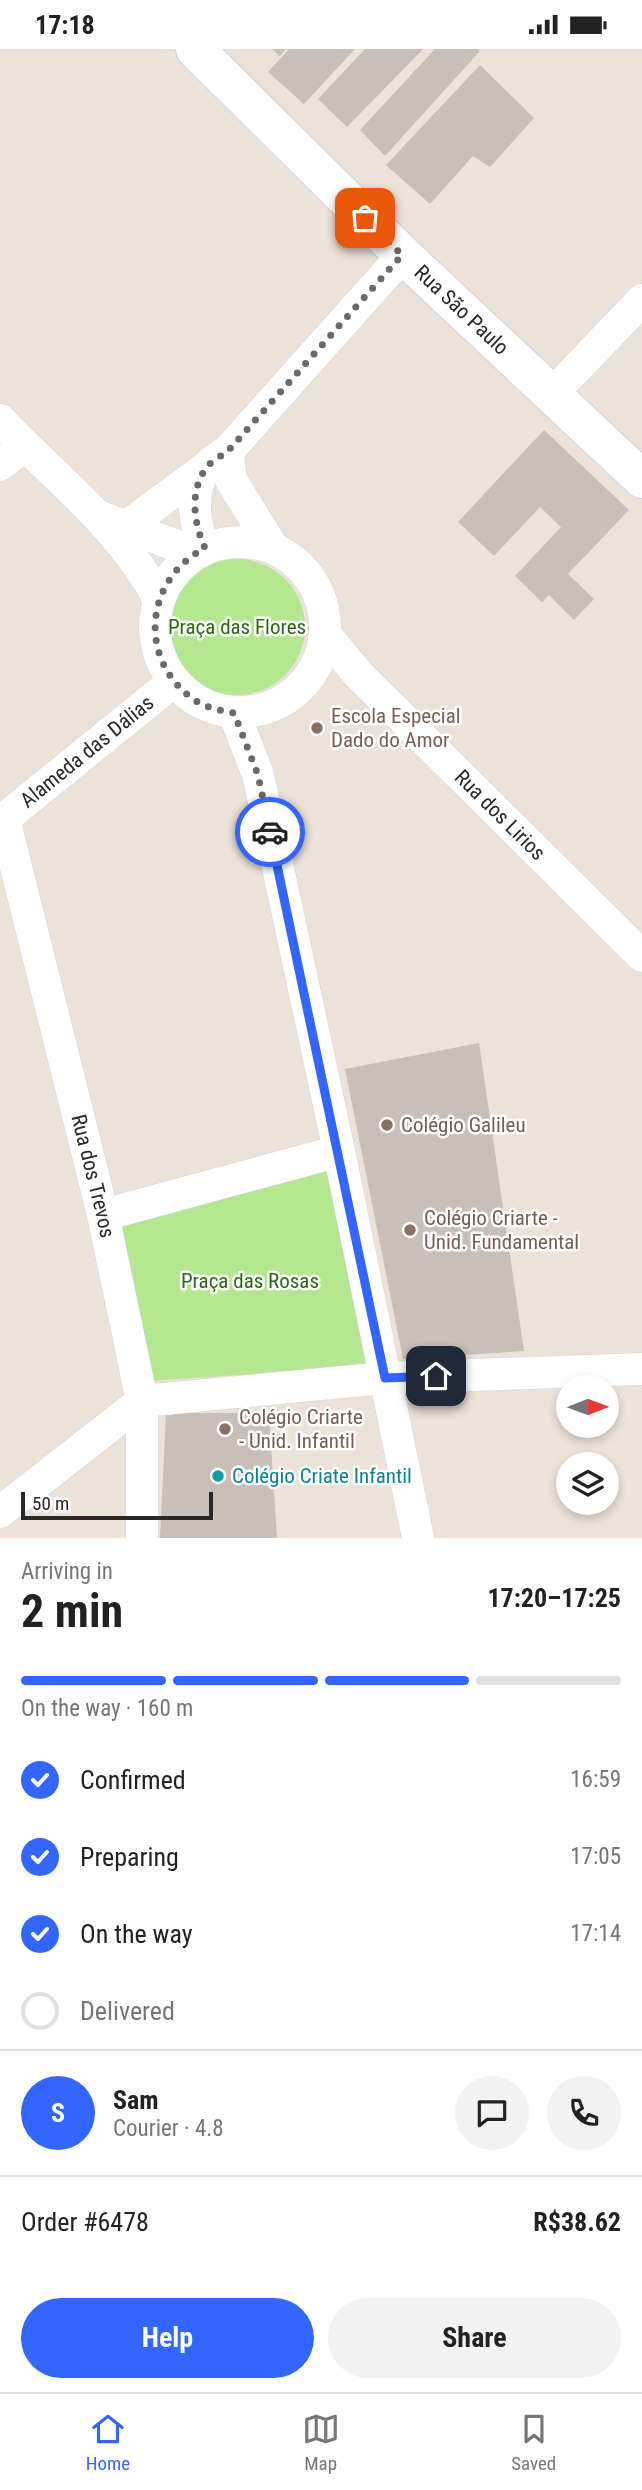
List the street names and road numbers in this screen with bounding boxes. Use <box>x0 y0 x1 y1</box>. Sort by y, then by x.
street label: Rua São Paulo <box>410 260 513 360</box>
street label: Alameda das Dálias <box>16 691 158 813</box>
street label: Rua dos Lirios <box>450 765 550 865</box>
street label: Rua dos Trevos <box>66 1112 119 1240</box>

